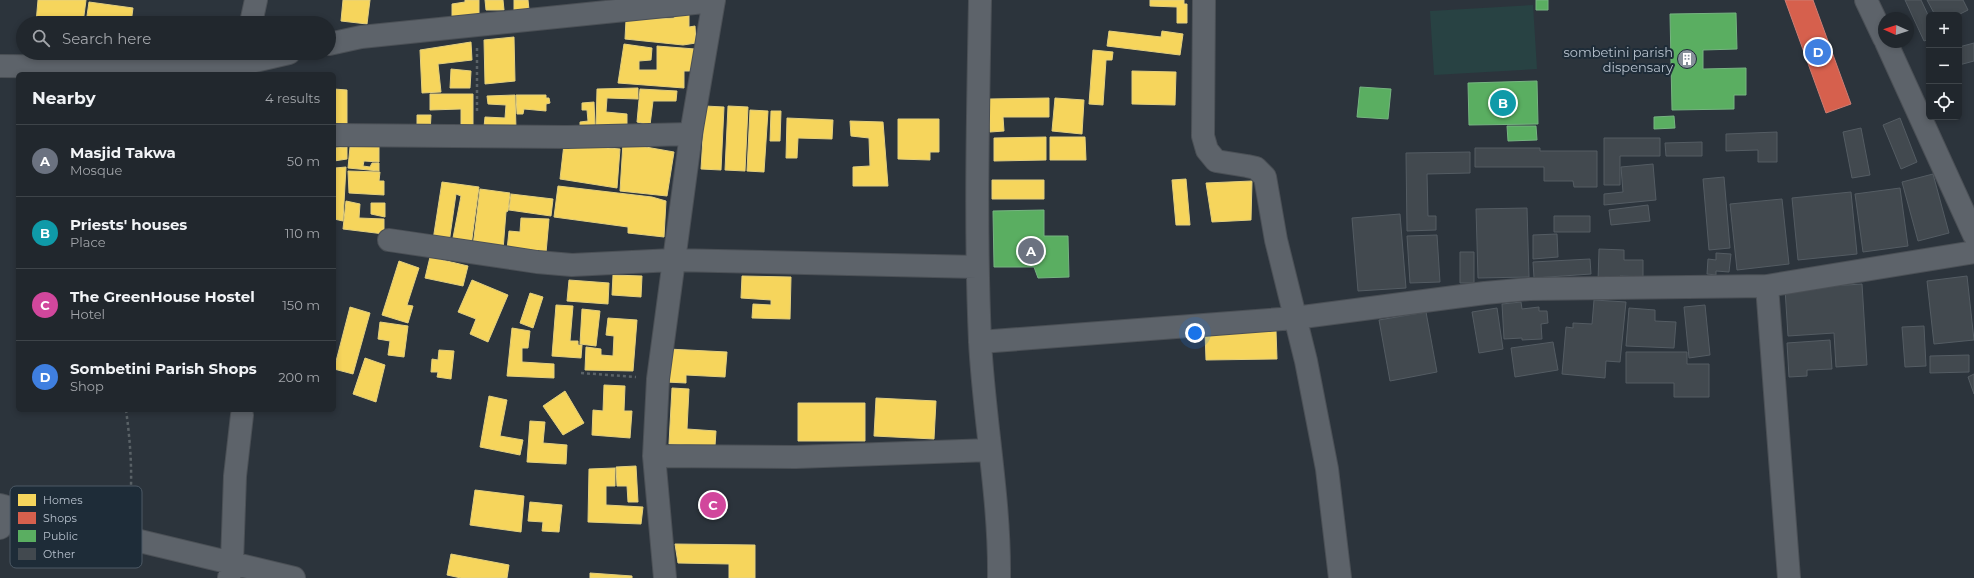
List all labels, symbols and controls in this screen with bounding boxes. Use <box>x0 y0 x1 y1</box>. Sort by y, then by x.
north arrow <box>1878 12 1914 48</box>
map controls <box>1926 12 1962 120</box>
button: + <box>1926 12 1962 48</box>
search box <box>16 16 336 60</box>
icon: search <box>30 27 52 49</box>
text: Search here <box>62 29 151 48</box>
pin: D <box>1805 37 1831 67</box>
place label: sombetini parish dispensary <box>1563 44 1674 75</box>
building icon: sombetini parish dispensary <box>1676 48 1698 70</box>
button: − <box>1926 48 1962 84</box>
button: locate <box>1926 84 1962 120</box>
text: Nearby <box>32 88 96 108</box>
pin: B <box>1490 88 1516 118</box>
text: 4 results <box>265 90 320 106</box>
text: Masjid Takwa <box>70 143 176 162</box>
text: A <box>40 153 50 169</box>
text: 50 m <box>287 153 320 169</box>
text: Mosque <box>70 162 122 178</box>
text: Priests' houses <box>70 215 187 234</box>
text: B <box>40 225 50 241</box>
text: 110 m <box>285 225 320 241</box>
text: Place <box>70 234 106 250</box>
pin: A <box>1018 236 1044 266</box>
text: The GreenHouse Hostel <box>70 287 255 306</box>
text: C <box>40 297 50 313</box>
text: 150 m <box>282 297 320 313</box>
text: Hotel <box>70 306 105 322</box>
your location <box>1185 323 1205 343</box>
text: Sombetini Parish Shops <box>70 359 257 378</box>
text: D <box>40 369 50 385</box>
text: 200 m <box>278 369 320 385</box>
text: Shop <box>70 378 104 394</box>
legend <box>10 486 142 568</box>
pin: C <box>700 490 726 520</box>
text: Homes <box>43 493 83 507</box>
text: Shops <box>43 511 78 525</box>
text: Public <box>43 529 78 543</box>
text: Other <box>43 547 75 561</box>

